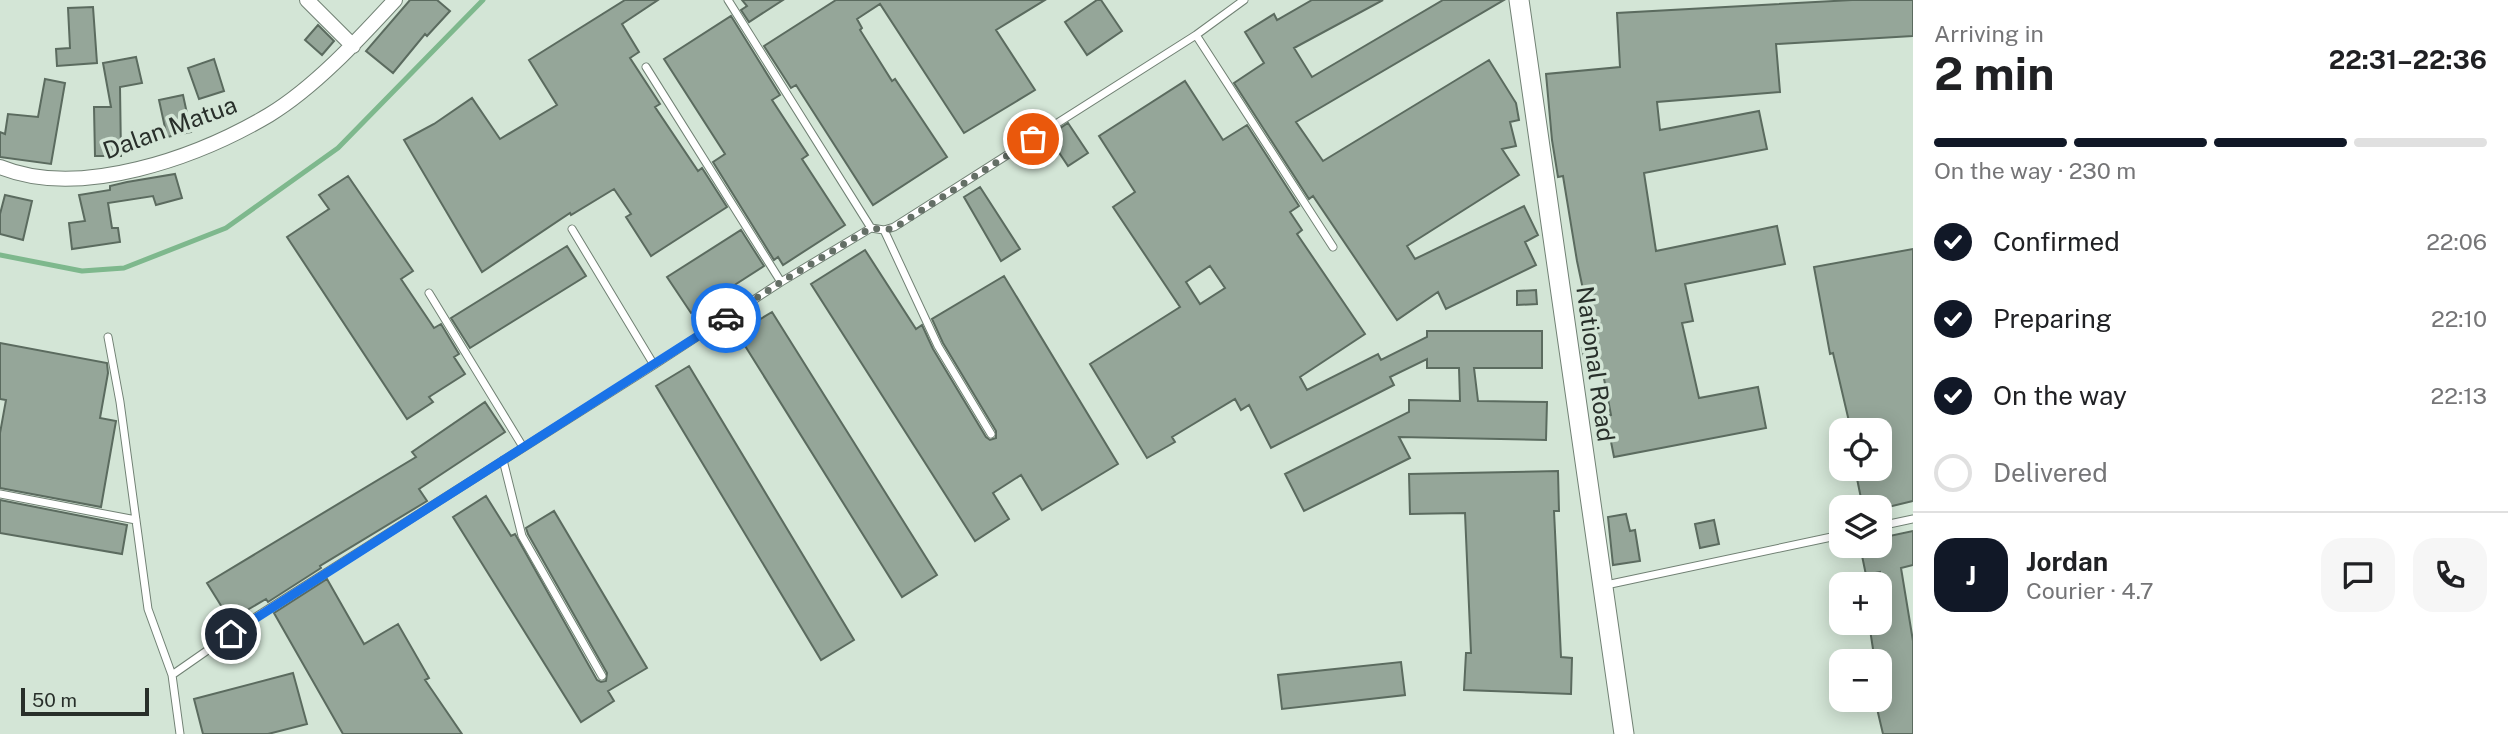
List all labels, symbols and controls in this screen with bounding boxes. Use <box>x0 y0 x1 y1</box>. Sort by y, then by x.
text: Arriving in <box>1934 20 2044 47</box>
text: 22:31–22:36 <box>2329 44 2487 75</box>
text: 2 min <box>1934 46 2054 100</box>
street label: Dalan Matua <box>99 90 240 164</box>
pin <box>1003 109 1063 169</box>
icon: bag <box>1014 120 1052 158</box>
text: On the way · 230 m <box>1934 157 2136 184</box>
icon: check <box>1934 223 1972 261</box>
text: Confirmed <box>1993 226 2120 257</box>
text: 22:06 <box>2426 228 2487 255</box>
courier <box>691 283 761 353</box>
street label: National Road <box>1571 284 1621 443</box>
icon: car <box>707 299 745 337</box>
icon: check <box>1934 300 1972 338</box>
text: Preparing <box>1993 303 2112 334</box>
text: 22:10 <box>2431 305 2487 332</box>
icon: check <box>1934 377 1972 415</box>
text: On the way <box>1993 380 2127 411</box>
text: 22:13 <box>2431 382 2487 409</box>
map controls <box>1829 418 1892 712</box>
button: locate <box>1829 418 1892 481</box>
text: Delivered <box>1993 457 2108 488</box>
button: layers <box>1829 495 1892 558</box>
button: chat <box>2321 538 2395 612</box>
button: phone <box>2413 538 2487 612</box>
text: Jordan <box>2026 546 2108 577</box>
text: J <box>1966 560 1976 591</box>
button: + <box>1829 572 1892 635</box>
text: Courier · 4.7 <box>2026 577 2154 604</box>
pin <box>201 604 261 664</box>
icon: home <box>212 615 250 653</box>
button: − <box>1829 649 1892 712</box>
scale bar <box>21 685 149 717</box>
text: 50 m <box>32 689 77 711</box>

